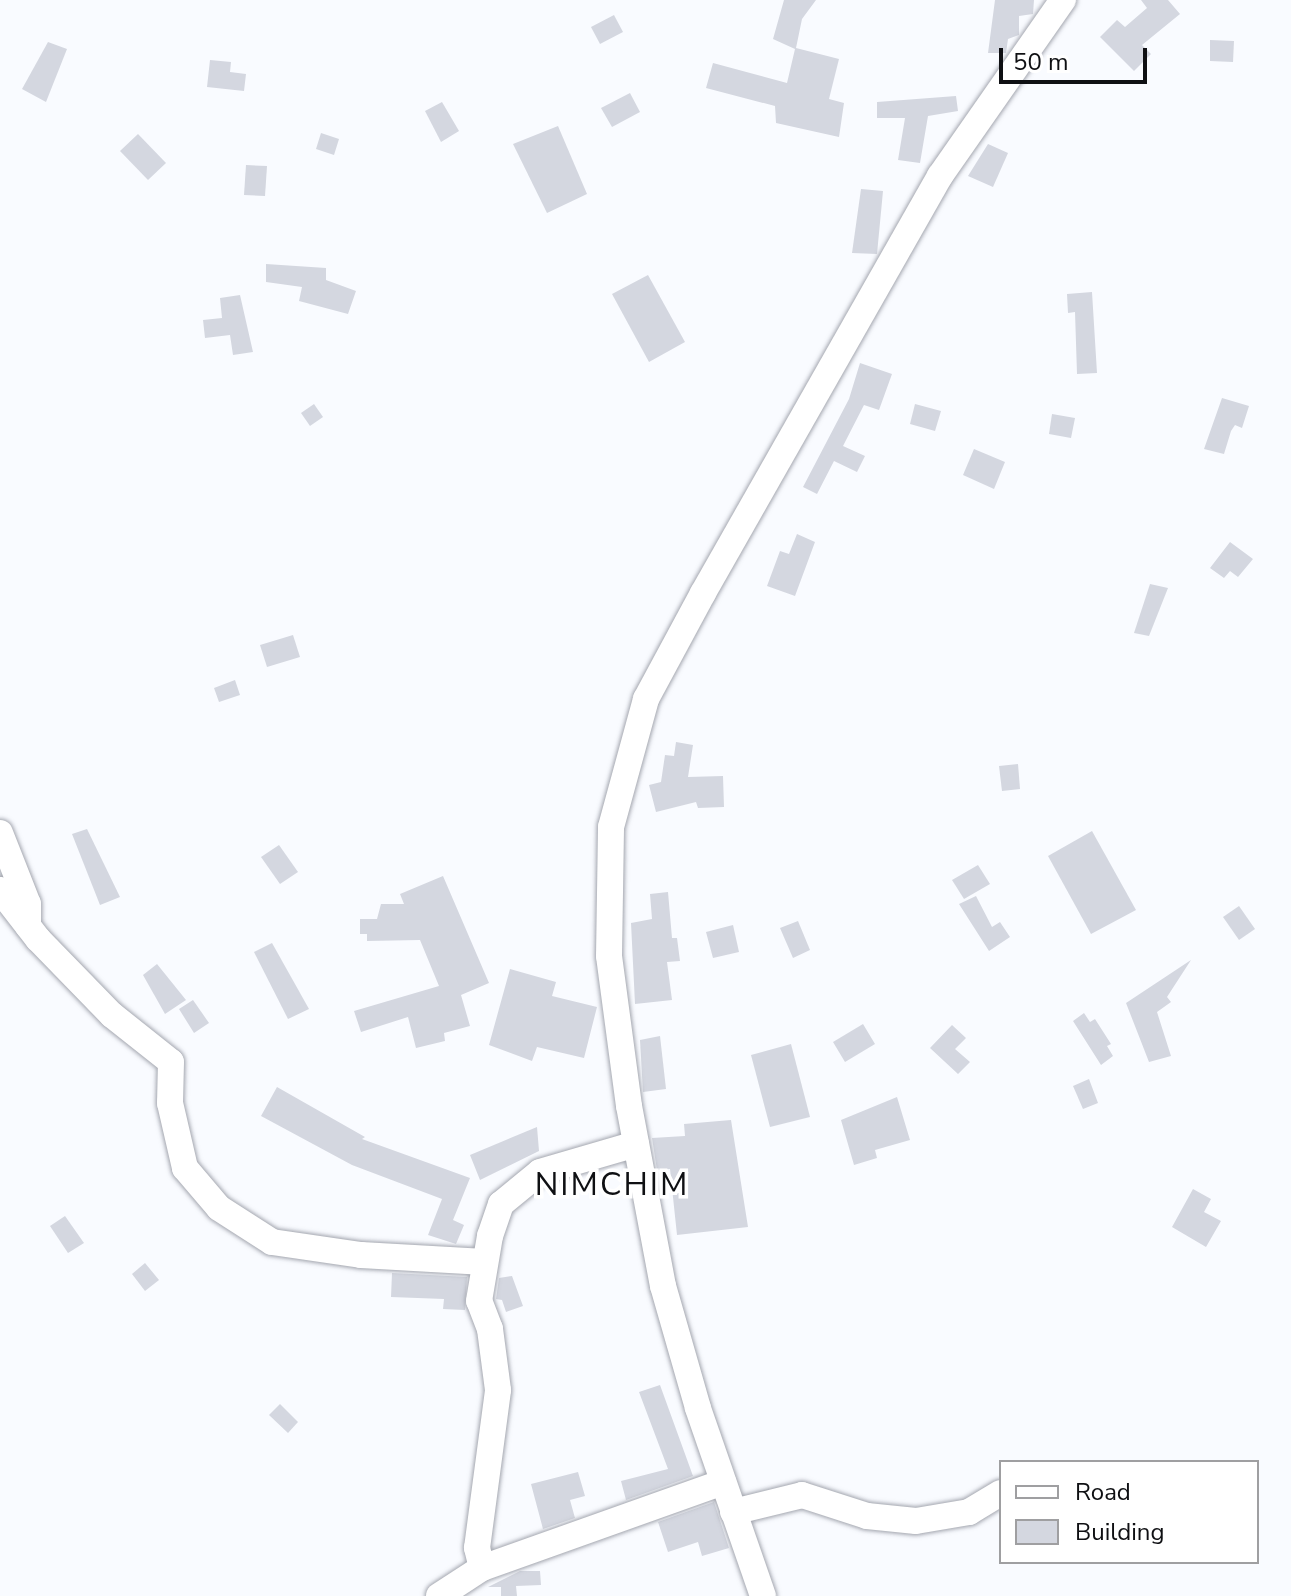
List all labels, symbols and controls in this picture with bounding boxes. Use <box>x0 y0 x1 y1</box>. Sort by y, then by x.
scale bar <box>1003 32 1151 82</box>
text: 50 m <box>1013 46 1069 78</box>
district label: NIMCHIM <box>535 1166 689 1204</box>
legend <box>999 1460 1259 1564</box>
text: Road <box>1075 1476 1131 1508</box>
text: Building <box>1075 1516 1165 1548</box>

